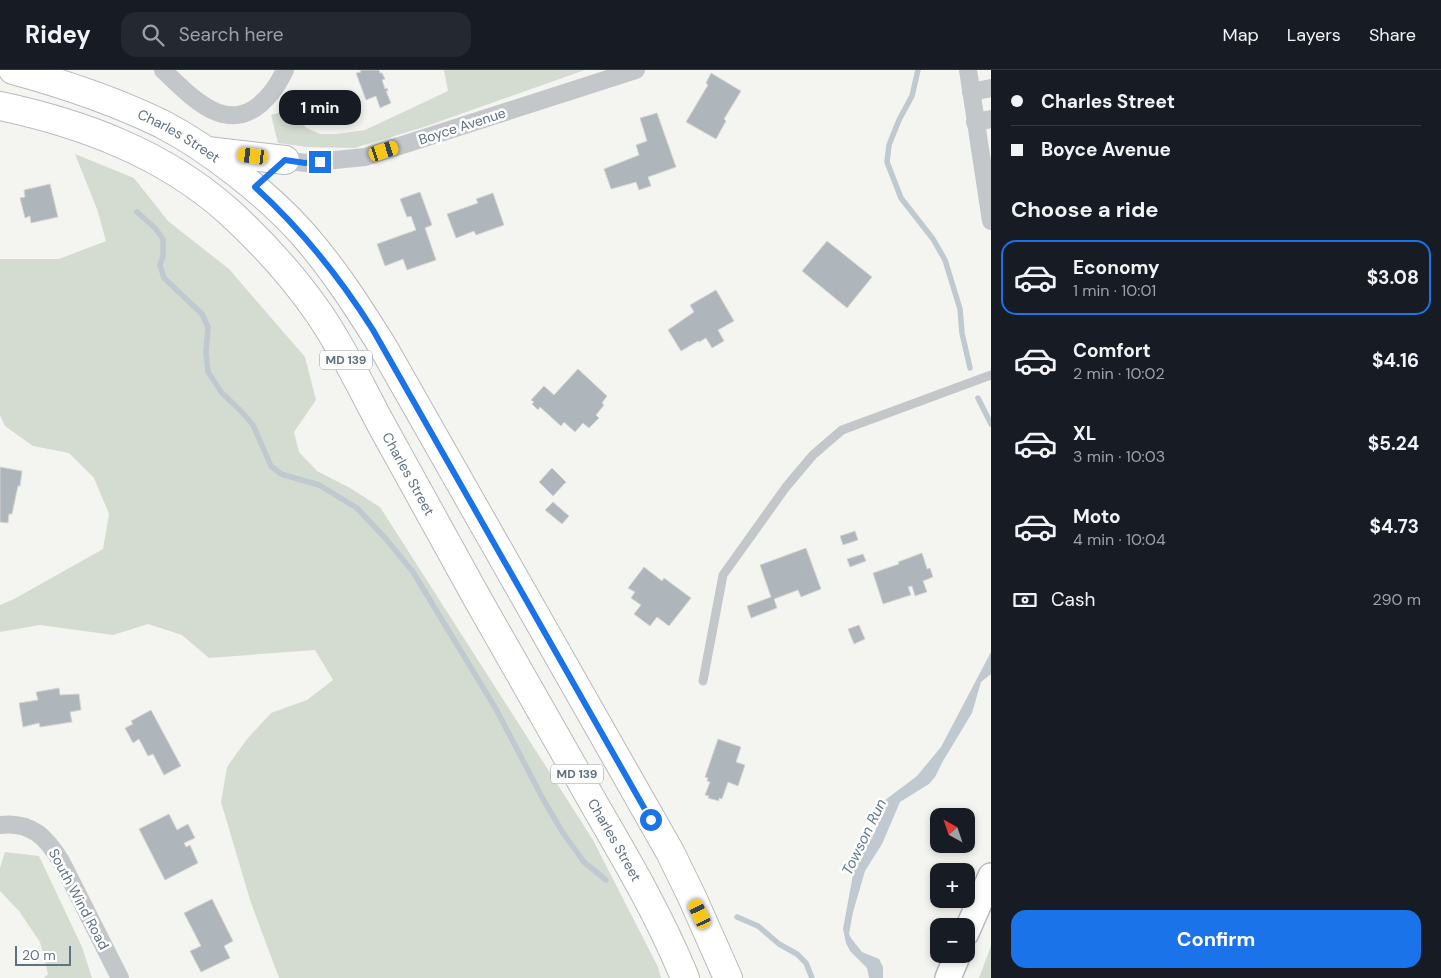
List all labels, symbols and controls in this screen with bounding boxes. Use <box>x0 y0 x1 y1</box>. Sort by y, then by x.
search box <box>121 12 471 57</box>
text: Ridey <box>25 19 91 50</box>
icon: search <box>139 21 167 49</box>
text: Search here <box>179 22 284 47</box>
text: Map <box>1223 23 1259 47</box>
text: Layers <box>1287 23 1341 47</box>
text: Share <box>1369 23 1416 47</box>
callout: 1 min <box>279 89 361 124</box>
text: Charles Street <box>1041 89 1175 114</box>
text: 1 min <box>301 97 339 118</box>
street label: Boyce Avenue <box>416 103 508 149</box>
street label: Charles Street <box>135 105 224 167</box>
text: Boyce Avenue <box>1041 137 1171 162</box>
car <box>367 139 400 163</box>
car <box>237 147 268 165</box>
route end <box>309 151 331 173</box>
text: Choose a ride <box>1011 195 1159 224</box>
icon: car <box>1013 255 1058 300</box>
text: Economy <box>1073 255 1160 280</box>
text: $3.08 <box>1367 265 1419 290</box>
text: 1 min · 10:01 <box>1073 280 1156 301</box>
icon: car <box>1013 338 1058 383</box>
text: Comfort <box>1073 338 1151 363</box>
text: $4.16 <box>1372 348 1419 373</box>
road number: MD 139 <box>320 350 372 370</box>
text: 2 min · 10:02 <box>1073 363 1165 384</box>
icon: car <box>1013 421 1058 466</box>
text: XL <box>1073 421 1096 446</box>
street label: Charles Street <box>378 429 439 519</box>
text: $5.24 <box>1368 431 1419 456</box>
text: 3 min · 10:03 <box>1073 446 1165 467</box>
icon: car <box>1013 504 1058 549</box>
text: Moto <box>1073 504 1121 529</box>
text: $4.73 <box>1370 514 1419 539</box>
text: 4 min · 10:04 <box>1073 529 1166 550</box>
icon: cash <box>1011 586 1039 614</box>
text: Cash <box>1051 587 1095 612</box>
text: 290 m <box>1372 589 1421 610</box>
road number: MD 139 <box>551 764 603 784</box>
street label: Charles Street <box>584 795 645 884</box>
water label: Towson Run <box>837 795 891 878</box>
north arrow <box>930 808 975 852</box>
map controls <box>930 808 975 963</box>
route start <box>640 809 662 831</box>
street label: South Wind Road <box>45 845 113 953</box>
button: + <box>930 863 975 908</box>
car <box>686 897 713 931</box>
button: Confirm <box>1011 910 1421 968</box>
button: − <box>930 918 975 963</box>
scale bar <box>15 943 71 966</box>
text: 20 m <box>22 946 56 964</box>

